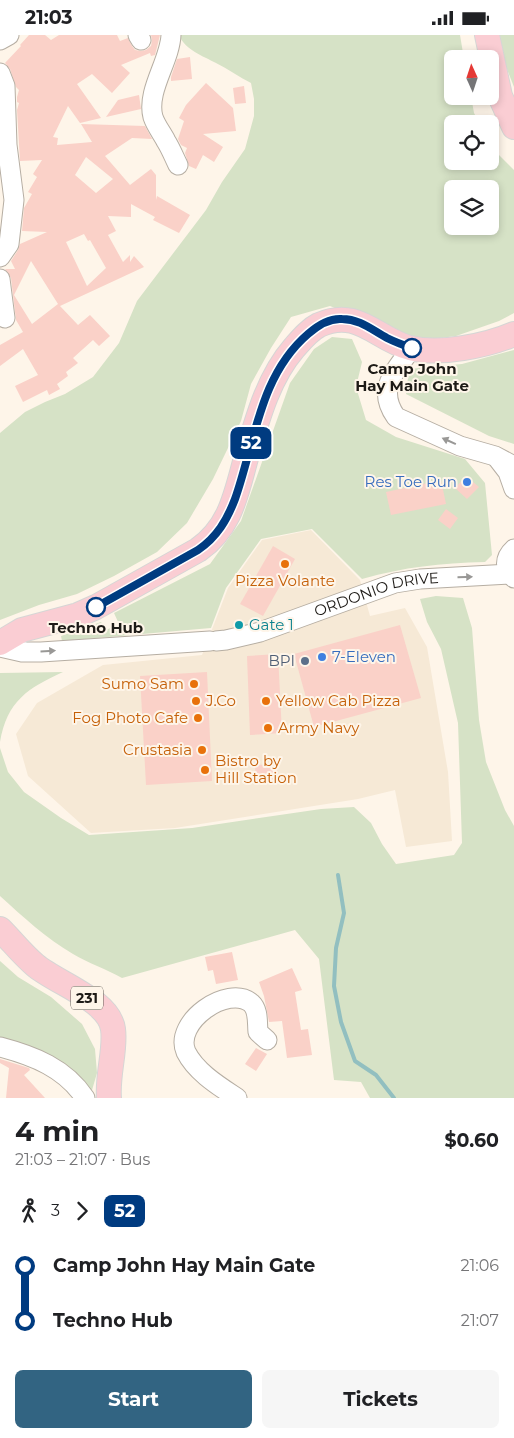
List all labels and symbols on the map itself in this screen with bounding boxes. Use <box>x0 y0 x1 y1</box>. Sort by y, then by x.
north arrow <box>444 50 499 105</box>
marker: Camp John Hay Main Gate <box>402 338 422 358</box>
place label: Camp John Hay Main Gate <box>355 359 469 395</box>
line badge: 52 <box>228 427 274 459</box>
one-way arrow <box>442 437 456 445</box>
place label: Res Toe Run <box>365 472 457 491</box>
marker: Res Toe Run <box>461 476 473 488</box>
marker: Pizza Volante <box>279 558 291 570</box>
street label: ORDONIO DRIVE <box>311 568 439 621</box>
place label: Pizza Volante <box>235 571 335 590</box>
one-way arrow <box>457 572 473 580</box>
marker: Techno Hub <box>86 597 106 617</box>
place label: Gate 1 <box>249 615 294 634</box>
place label: Techno Hub <box>49 618 143 637</box>
marker: Gate 1 <box>233 619 245 631</box>
one-way arrow <box>40 647 56 655</box>
place label: 7-Eleven <box>332 647 396 666</box>
place label: BPI <box>269 651 295 670</box>
marker: 7-Eleven <box>316 651 328 663</box>
marker: BPI <box>299 655 311 667</box>
place label: Sumo Sam <box>101 674 184 693</box>
marker: Sumo Sam <box>188 678 200 690</box>
place label: J.Co <box>205 691 236 710</box>
place label: Yellow Cab Pizza <box>276 691 401 710</box>
marker: J.Co <box>190 695 202 707</box>
marker: Yellow Cab Pizza <box>260 695 272 707</box>
place label: Fog Photo Cafe <box>72 708 188 727</box>
marker: Fog Photo Cafe <box>192 712 204 724</box>
place label: Army Navy <box>278 718 360 737</box>
marker: Army Navy <box>262 722 274 734</box>
place label: Crustasia <box>123 740 192 759</box>
marker: Crustasia <box>196 744 208 756</box>
place label: Bistro by Hill Station <box>215 751 297 787</box>
marker: Bistro by Hill Station <box>199 764 211 776</box>
road number: 231 <box>71 986 103 1009</box>

